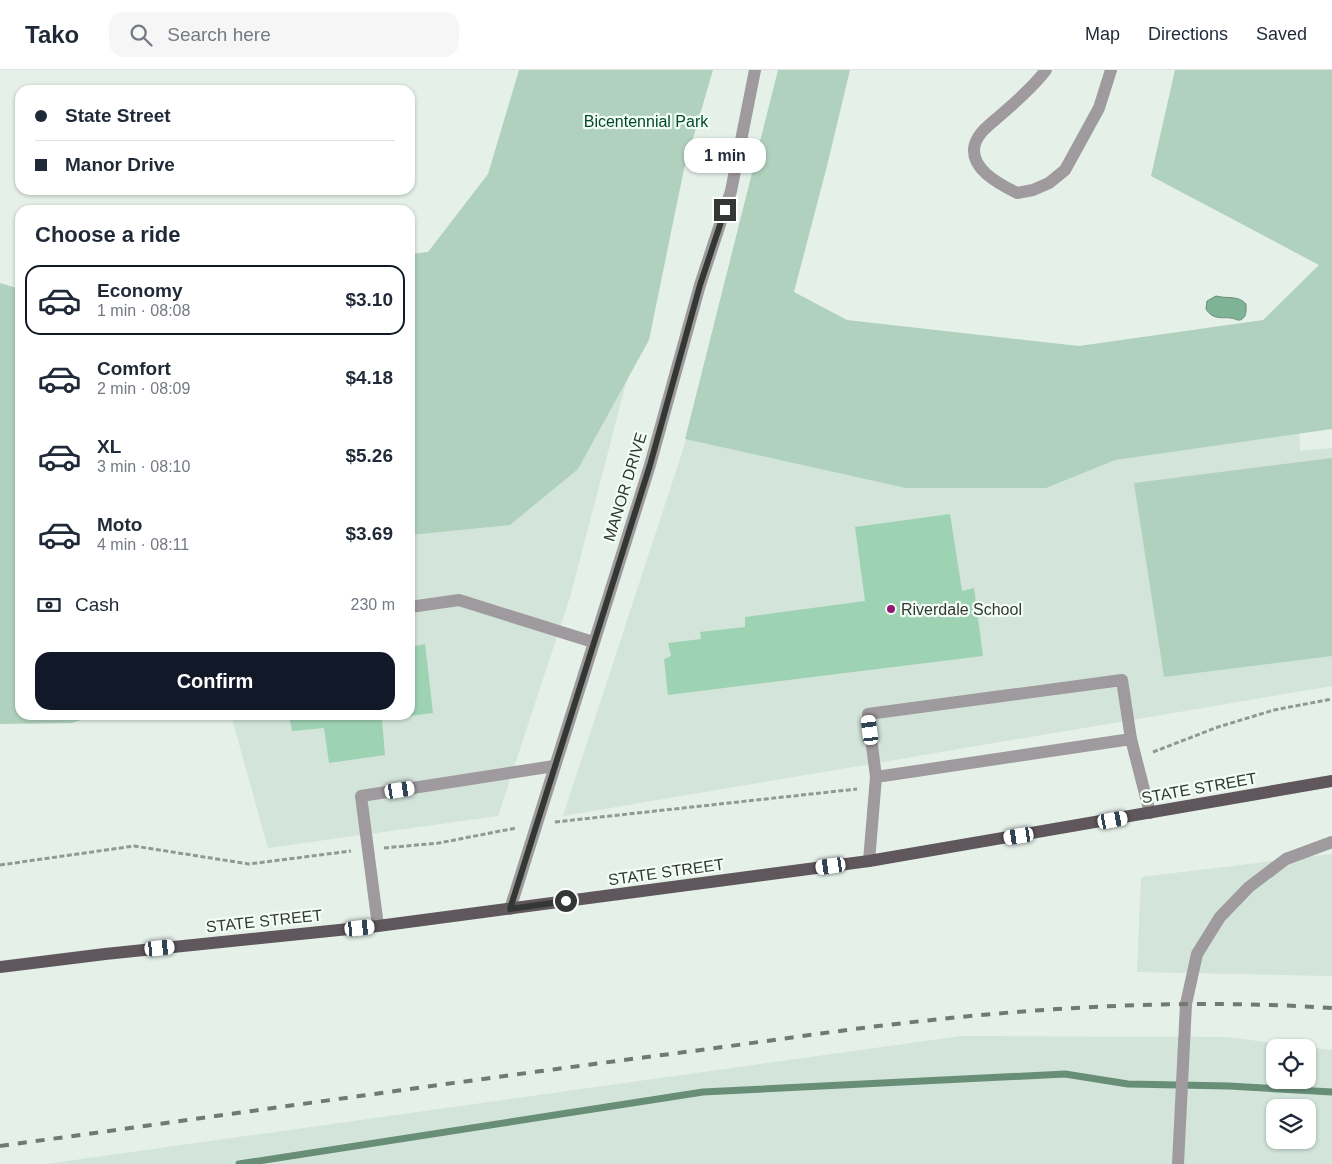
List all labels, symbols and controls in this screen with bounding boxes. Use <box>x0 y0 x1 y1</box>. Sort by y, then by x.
search box <box>109 12 459 57</box>
text: Tako <box>25 21 79 48</box>
icon: search <box>127 21 155 49</box>
text: Search here <box>167 24 271 45</box>
text: Map <box>1085 24 1120 44</box>
text: Directions <box>1148 24 1228 44</box>
text: Saved <box>1256 24 1307 44</box>
text: State Street <box>65 105 171 126</box>
park label: Bicentennial Park <box>584 113 709 130</box>
callout: 1 min <box>684 138 766 172</box>
text: 1 min <box>704 147 746 164</box>
text: Manor Drive <box>65 154 175 175</box>
route end <box>714 199 736 221</box>
text: Choose a ride <box>35 222 180 247</box>
icon: car <box>37 278 82 323</box>
text: Economy <box>97 280 183 301</box>
text: $3.10 <box>345 289 393 310</box>
text: 1 min · 08:08 <box>97 302 190 319</box>
icon: car <box>37 356 82 401</box>
text: Comfort <box>97 358 171 379</box>
text: $4.18 <box>345 367 393 388</box>
text: 2 min · 08:09 <box>97 380 190 397</box>
street label: MANOR DRIVE <box>600 431 650 543</box>
icon: car <box>37 434 82 479</box>
text: XL <box>97 436 121 457</box>
text: $5.26 <box>345 445 393 466</box>
text: 3 min · 08:10 <box>97 458 190 475</box>
icon: car <box>37 512 82 557</box>
text: Moto <box>97 514 142 535</box>
text: $3.69 <box>345 523 393 544</box>
text: 4 min · 08:11 <box>97 536 189 553</box>
icon: cash <box>35 591 63 619</box>
text: Cash <box>75 594 119 615</box>
text: 230 m <box>351 596 395 613</box>
place label: Riverdale School <box>901 601 1022 618</box>
marker: Riverdale School <box>885 603 897 615</box>
button: Confirm <box>35 652 395 710</box>
car <box>860 714 879 746</box>
street label: STATE STREET <box>1140 769 1258 807</box>
car <box>384 780 415 800</box>
car <box>1096 810 1129 830</box>
car <box>1003 826 1034 846</box>
street label: STATE STREET <box>607 855 725 889</box>
car <box>815 856 846 876</box>
route start <box>555 890 577 912</box>
street label: STATE STREET <box>205 906 323 936</box>
car <box>344 919 375 937</box>
car <box>144 939 175 957</box>
map controls <box>1266 1039 1316 1149</box>
button: locate <box>1266 1039 1316 1089</box>
button: layers <box>1266 1099 1316 1149</box>

